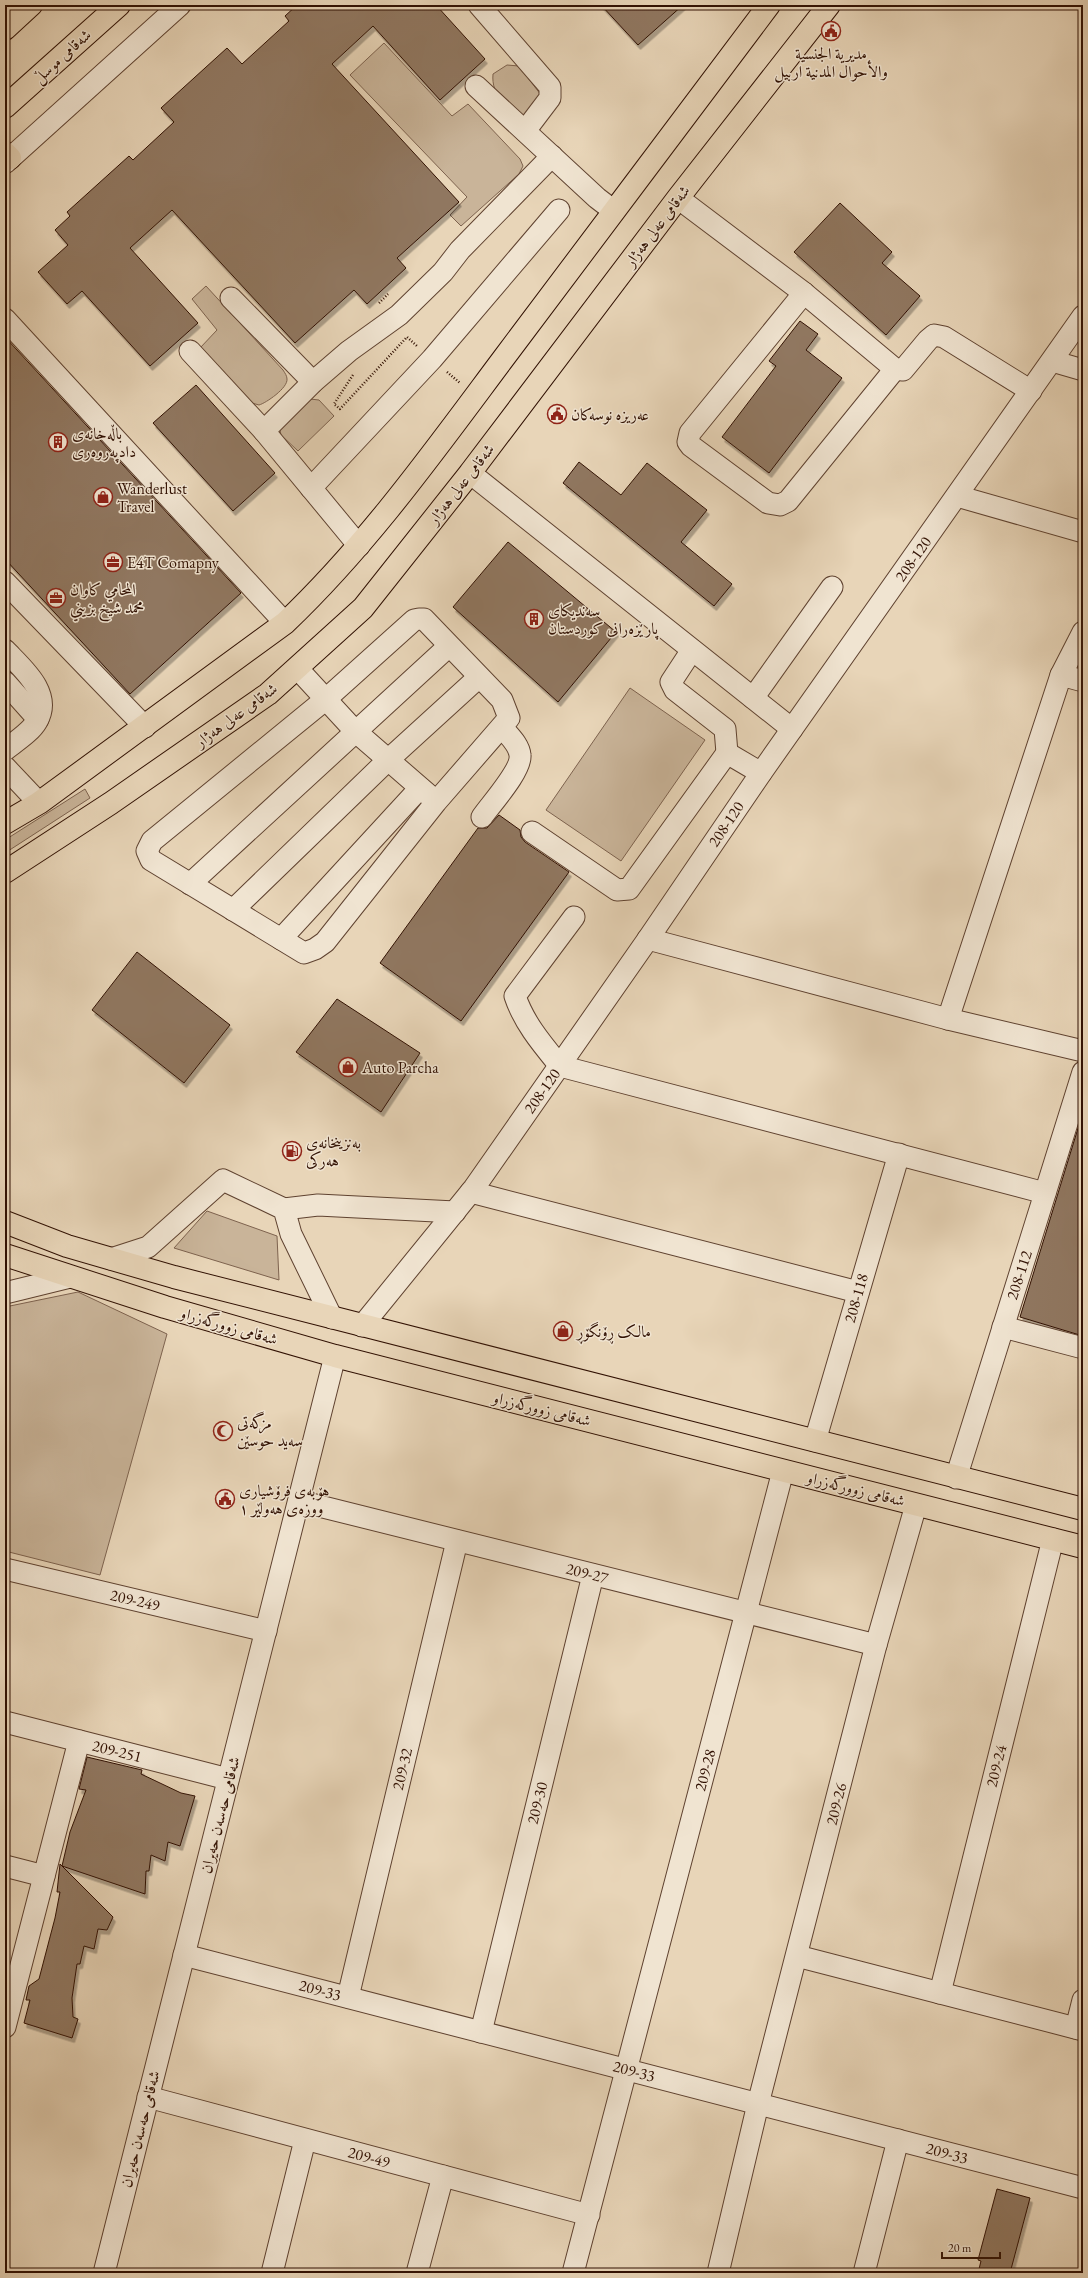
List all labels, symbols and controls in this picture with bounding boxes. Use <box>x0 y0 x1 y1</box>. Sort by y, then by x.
public building icon: مديرية الجنسية والأحوال المدنية اربيل <box>820 20 842 42</box>
street label: شەقامی موسڵ <box>28 24 96 89</box>
place label: مديرية الجنسية والأحوال المدنية اربيل <box>774 43 888 83</box>
street label: شەقامی عەلی هەژار <box>618 181 695 273</box>
public building icon: عەریزە نوسەکان <box>546 403 568 425</box>
place label: عەریزە نوسەکان <box>571 404 649 425</box>
place label: باڵەخانەی دادپەروەری <box>72 423 136 463</box>
building icon: باڵەخانەی دادپەروەری <box>47 431 69 453</box>
street label: شەقامی عەلی هەژار <box>422 439 499 530</box>
place label: Wanderlust Travel <box>117 478 187 517</box>
shop icon: Wanderlust Travel <box>92 486 114 508</box>
street label: 208-120 <box>890 532 936 586</box>
office icon: E4T Comapny <box>102 551 124 573</box>
place label: E4T Comapny <box>127 552 220 573</box>
place label: المحامي كاوان محمد شيخ بزيني <box>70 579 144 622</box>
office icon: المحامي كاوان محمد شيخ بزيني <box>45 587 67 609</box>
place label: سەندیکای پارێزەرانی کوردستان <box>548 600 659 640</box>
building icon: سەندیکای پارێزەرانی کوردستان <box>523 608 545 630</box>
street label: شەقامی عەلی هەژار <box>189 678 281 753</box>
street label: 208-120 <box>703 797 749 851</box>
shop icon: Auto Parcha <box>337 1056 359 1078</box>
place label: Auto Parcha <box>361 1057 439 1078</box>
street label: 208-120 <box>519 1064 565 1118</box>
place label: بەنزینخانەی هەرکی <box>306 1132 361 1171</box>
fuel station icon: بەنزینخانەی هەرکی <box>281 1140 303 1162</box>
street label: 208-112 <box>1001 1247 1037 1302</box>
street label: 208-118 <box>839 1271 873 1325</box>
street label: شەقامی زوورگەزراو <box>176 1301 280 1350</box>
shop icon: مالک ڕۆنگۆڕ <box>552 1320 574 1342</box>
place label: مالک ڕۆنگۆڕ <box>575 1321 651 1345</box>
street label: شەقامی زوورگەزراو <box>489 1385 593 1431</box>
place label: مزگەتی سەید حوسێن <box>237 1411 303 1451</box>
mosque icon: مزگەتی سەید حوسێن <box>212 1420 234 1442</box>
street label: شەقامی زوورگەزراو <box>803 1465 907 1511</box>
place label: هۆبەی فرۆشیاری ووزەی هەولێر ١ <box>239 1480 329 1519</box>
public building icon: هۆبەی فرۆشیاری ووزەی هەولێر ١ <box>214 1488 236 1510</box>
street label: 209-27 <box>564 1558 611 1588</box>
street label: 209-249 <box>108 1584 162 1616</box>
street label: 209-251 <box>90 1735 144 1767</box>
street label: 209-24 <box>981 1742 1011 1789</box>
street label: 209-32 <box>387 1745 417 1792</box>
street label: 209-28 <box>689 1746 721 1793</box>
street label: شەقامی حەسەن حەیران <box>195 1754 245 1876</box>
street label: 209-30 <box>522 1779 552 1826</box>
street label: 209-26 <box>821 1780 851 1827</box>
street label: 209-33 <box>297 1974 344 2006</box>
street label: 209-33 <box>611 2055 658 2087</box>
street label: شەقامی حەسەن حەیران <box>115 2068 165 2190</box>
street label: 209-33 <box>924 2137 971 2169</box>
street label: 209-49 <box>346 2141 393 2173</box>
scale bar <box>942 2234 1000 2260</box>
text: 20 m <box>948 2240 972 2256</box>

